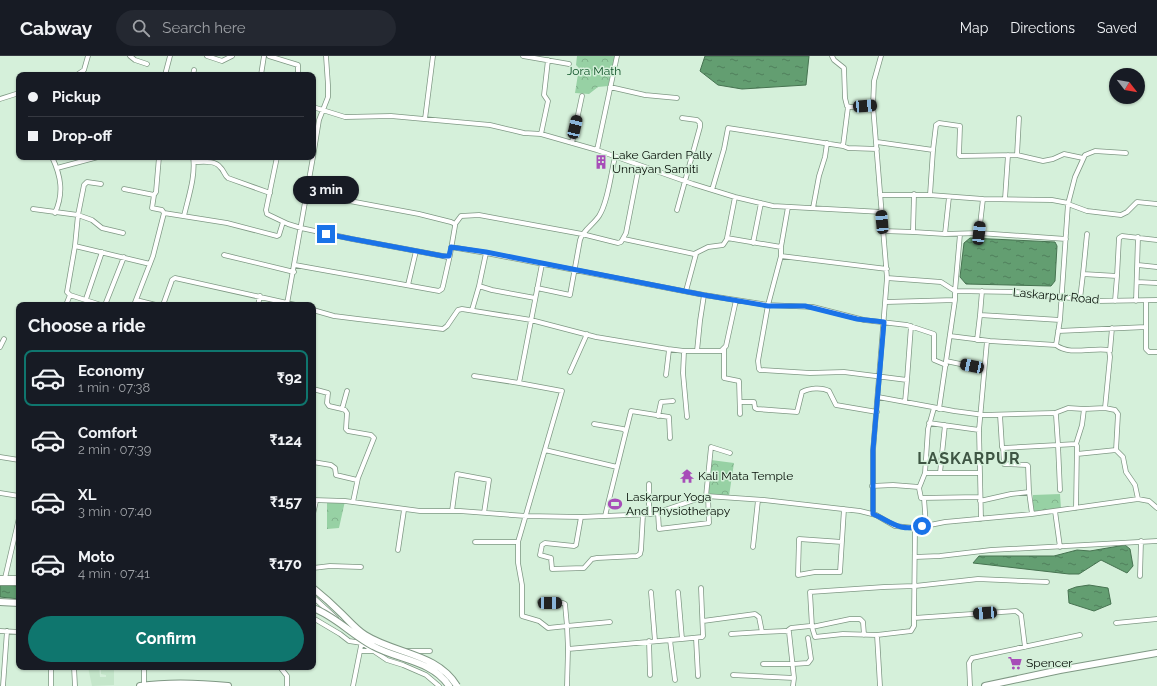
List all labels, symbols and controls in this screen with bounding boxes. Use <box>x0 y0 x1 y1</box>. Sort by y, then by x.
search box <box>116 10 396 46</box>
text: Cabway <box>20 17 92 39</box>
icon: search <box>130 17 152 39</box>
text: Search here <box>162 19 246 37</box>
text: Map <box>960 20 988 36</box>
text: Directions <box>1010 20 1075 36</box>
text: Saved <box>1097 20 1137 36</box>
park label: Jora Math <box>567 64 621 78</box>
north arrow <box>1109 68 1145 104</box>
map controls <box>1109 68 1145 104</box>
text: Pickup <box>52 88 101 106</box>
car <box>853 99 877 113</box>
car <box>566 114 584 140</box>
text: Drop-off <box>52 127 112 145</box>
place label: Lake Garden Pally Unnayan Samiti <box>612 148 713 176</box>
building icon: Lake Garden Pally Unnayan Samiti <box>593 154 609 170</box>
callout: 3 min <box>293 176 359 204</box>
text: 3 min <box>309 182 343 197</box>
car <box>875 210 889 234</box>
car <box>972 220 986 246</box>
route end <box>317 225 335 243</box>
street label: Laskarpur Road <box>1012 285 1100 307</box>
text: Choose a ride <box>28 315 146 336</box>
car <box>959 358 985 374</box>
icon: car <box>30 360 66 396</box>
text: Economy <box>78 362 145 380</box>
text: ₹92 <box>277 369 302 387</box>
text: 1 min · 07:38 <box>78 380 150 395</box>
icon: car <box>30 422 66 458</box>
text: Comfort <box>78 424 137 442</box>
text: ₹124 <box>270 431 302 449</box>
text: 2 min · 07:39 <box>78 442 151 457</box>
district label: LASKARPUR <box>917 449 1021 468</box>
temple icon: Kali Mata Temple <box>679 468 695 484</box>
place label: Kali Mata Temple <box>698 469 793 483</box>
icon: car <box>30 484 66 520</box>
text: XL <box>78 486 96 504</box>
place label: Laskarpur Yoga And Physiotherapy <box>626 490 731 518</box>
text: ₹157 <box>270 493 302 511</box>
sports icon: Laskarpur Yoga And Physiotherapy <box>607 496 623 512</box>
text: 3 min · 07:40 <box>78 504 152 519</box>
route start <box>913 517 931 535</box>
icon: car <box>30 546 66 582</box>
text: Moto <box>78 548 115 566</box>
text: ₹170 <box>269 555 302 573</box>
text: 4 min · 07:41 <box>78 566 150 581</box>
car <box>538 597 562 609</box>
car <box>973 606 997 620</box>
button: Confirm <box>28 616 304 662</box>
supermarket icon: Spencer <box>1007 655 1023 671</box>
place label: Spencer <box>1026 656 1073 670</box>

